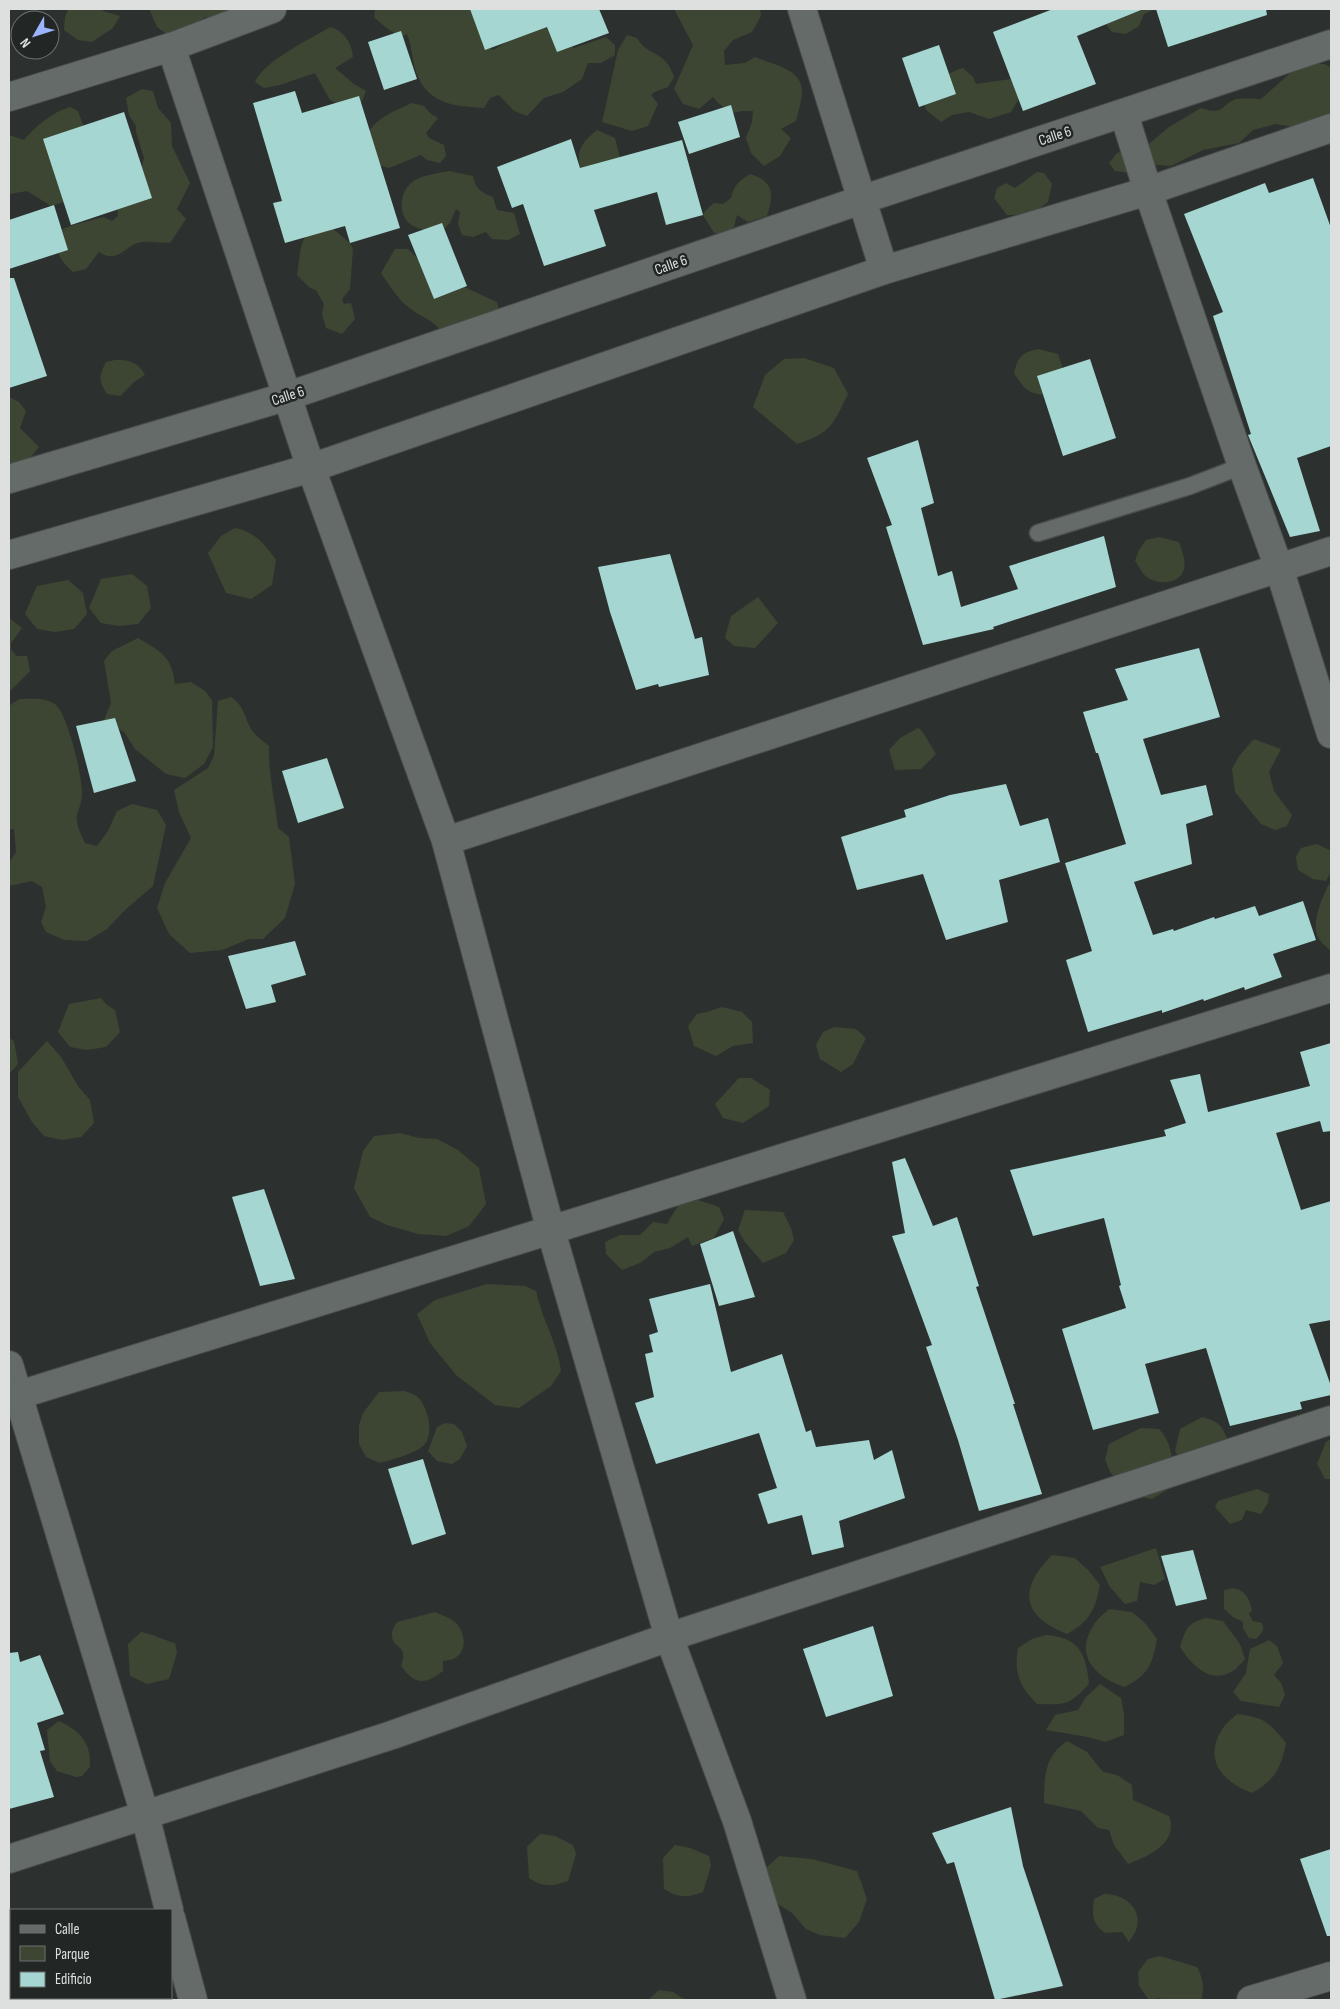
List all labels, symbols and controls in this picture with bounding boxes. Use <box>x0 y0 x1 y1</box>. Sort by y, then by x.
north arrow <box>10 10 60 60</box>
text: N <box>16 35 34 51</box>
street label: Calle 6 <box>1036 122 1074 150</box>
street label: Calle 6 <box>652 251 690 279</box>
street label: Calle 6 <box>269 382 307 410</box>
legend <box>10 1909 172 1999</box>
text: Calle <box>55 1920 79 1939</box>
text: Parque <box>55 1945 90 1964</box>
text: Edificio <box>55 1970 92 1989</box>

